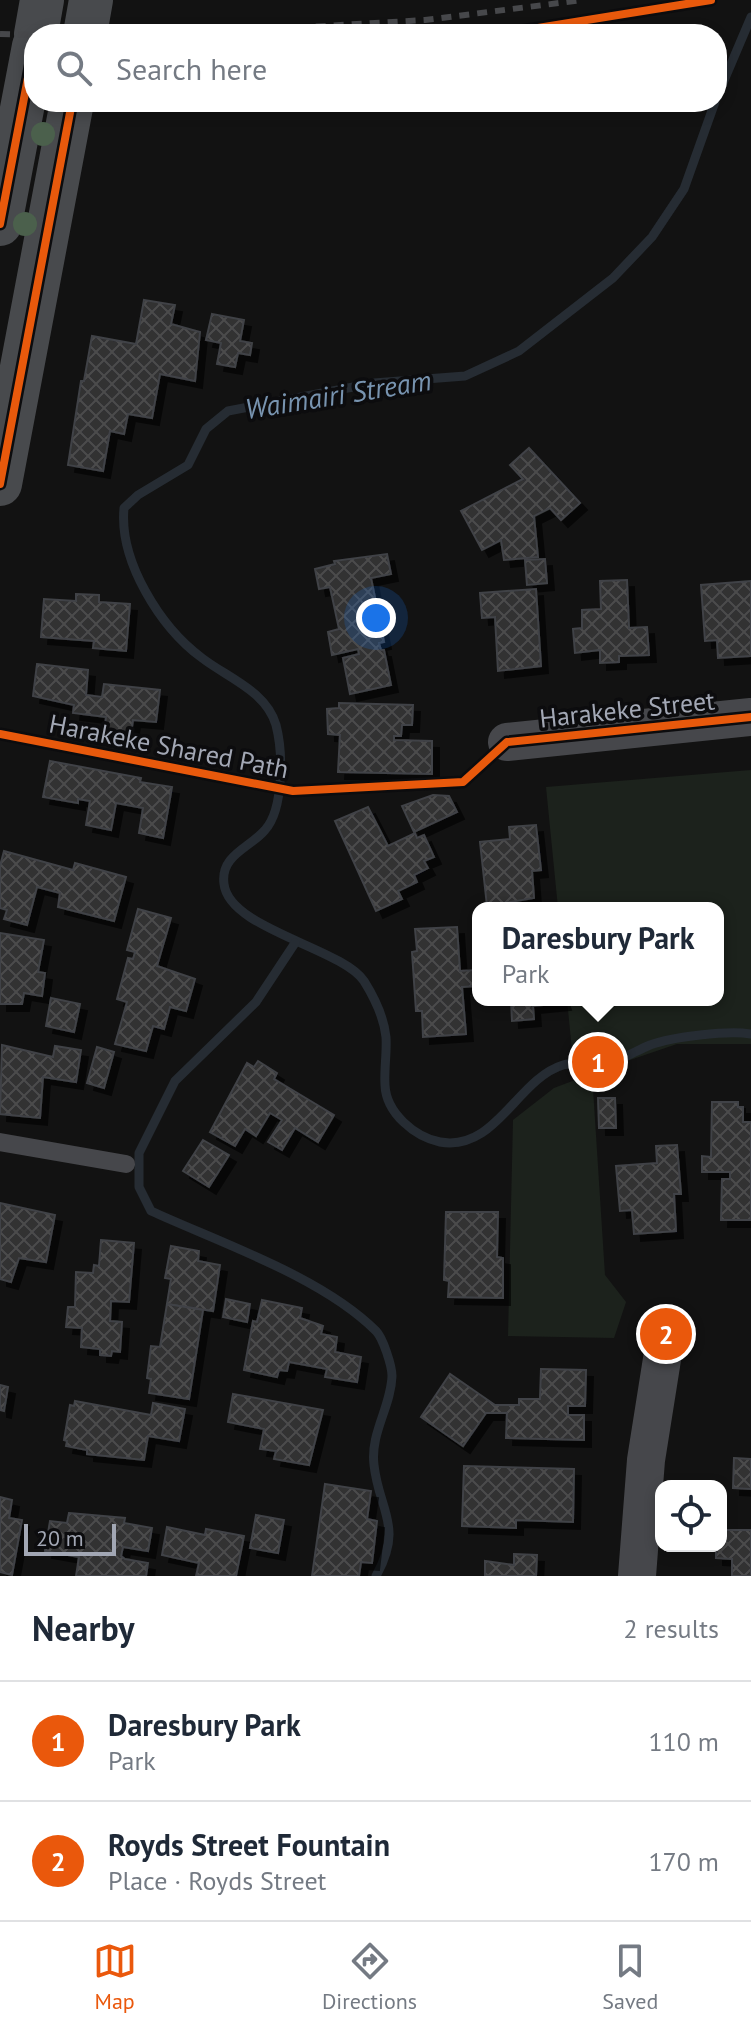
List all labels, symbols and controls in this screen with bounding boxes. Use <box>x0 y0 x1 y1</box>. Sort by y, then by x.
search box <box>24 24 727 112</box>
icon: search <box>52 46 96 90</box>
text: Search here <box>116 49 267 88</box>
water label: Waimairi Stream <box>242 361 434 427</box>
your location <box>356 598 396 638</box>
street label: Harakeke Street <box>538 683 716 735</box>
street label: Harakeke Shared Path <box>46 707 292 785</box>
popup <box>472 902 724 1006</box>
text: Daresbury Park <box>502 918 694 957</box>
text: Park <box>502 957 549 990</box>
pin: 1 <box>572 1032 624 1092</box>
pin: 2 <box>640 1304 692 1364</box>
map controls <box>655 1480 727 1552</box>
button: locate <box>655 1480 727 1552</box>
scale bar <box>24 1520 116 1556</box>
text: 20 m <box>36 1524 84 1552</box>
text: Nearby <box>32 1606 134 1650</box>
text: 2 results <box>624 1612 719 1645</box>
text: Daresbury Park <box>108 1705 301 1744</box>
text: 1 <box>51 1725 65 1758</box>
text: 110 m <box>648 1725 719 1758</box>
text: Park <box>108 1744 156 1777</box>
text: Royds Street Fountain <box>108 1825 390 1864</box>
text: 2 <box>51 1845 65 1878</box>
text: 170 m <box>648 1845 719 1878</box>
text: Place · Royds Street <box>108 1864 326 1897</box>
tab: Map <box>93 1939 137 2015</box>
tab: Directions <box>322 1939 417 2015</box>
tab: Saved <box>602 1939 658 2015</box>

